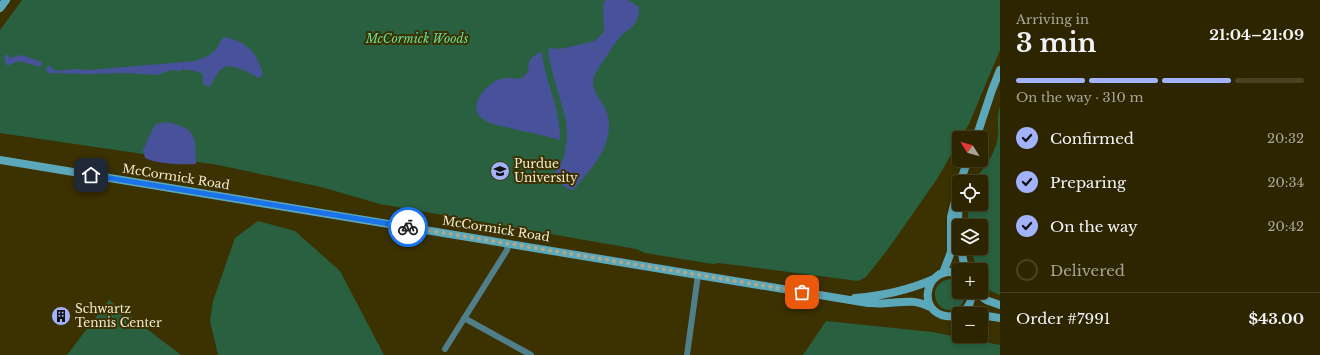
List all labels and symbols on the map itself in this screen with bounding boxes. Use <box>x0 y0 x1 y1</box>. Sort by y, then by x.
park label: McCormick Woods <box>365 31 469 46</box>
north arrow <box>952 131 988 167</box>
place label: Purdue University <box>514 156 578 185</box>
pin <box>74 158 108 192</box>
school or university icon: Purdue University <box>489 160 511 182</box>
street label: McCormick Road <box>121 161 231 192</box>
courier <box>388 207 428 247</box>
street label: McCormick Road <box>441 213 551 244</box>
pin <box>785 275 819 309</box>
place label: Schwartz Tennis Center <box>75 301 162 330</box>
building icon: Schwartz Tennis Center <box>50 305 72 327</box>

